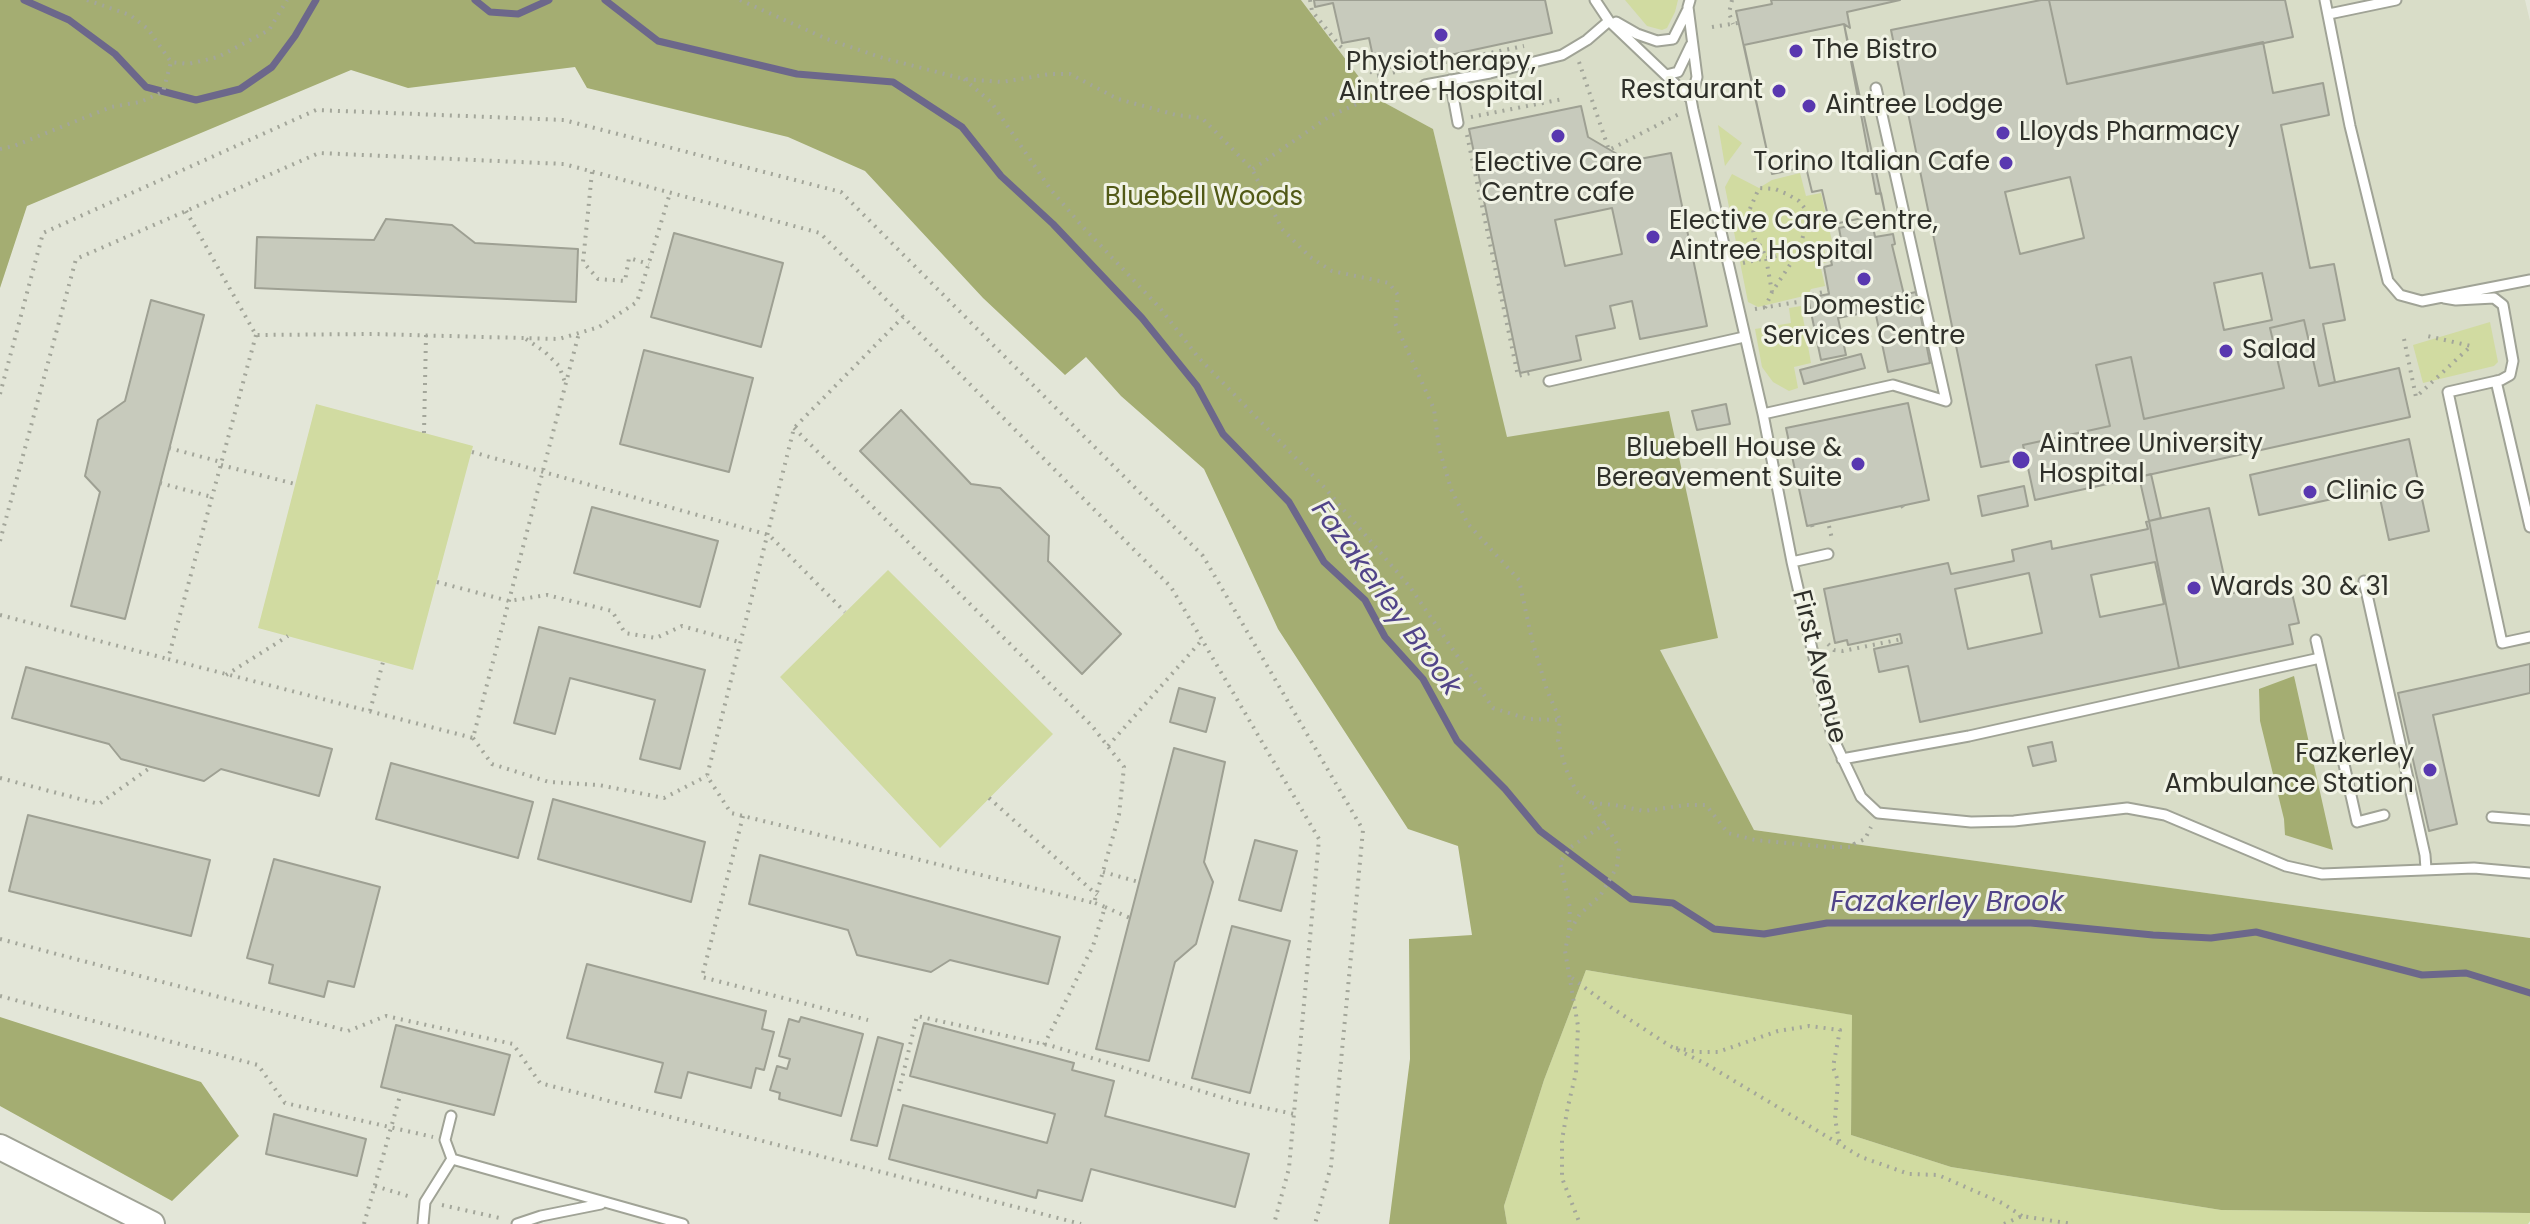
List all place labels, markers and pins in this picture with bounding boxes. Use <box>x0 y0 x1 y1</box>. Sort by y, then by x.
marker: Physiotherapy, Aintree Hospital <box>1432 26 1450 44</box>
place label: The Bistro <box>1812 35 1937 67</box>
marker: The Bistro <box>1787 42 1805 60</box>
place label: Physiotherapy, Aintree Hospital <box>1339 47 1543 108</box>
place label: Restaurant <box>1620 75 1763 107</box>
marker: Restaurant <box>1770 82 1788 100</box>
place label: Aintree Lodge <box>1825 90 2003 122</box>
marker: Aintree Lodge <box>1800 97 1818 115</box>
place label: Lloyds Pharmacy <box>2019 117 2240 149</box>
marker: Lloyds Pharmacy <box>1994 124 2012 142</box>
marker: Elective Care Centre cafe <box>1549 127 1567 145</box>
place label: Torino Italian Cafe <box>1753 147 1990 179</box>
place label: Elective Care Centre cafe <box>1474 148 1642 210</box>
marker: Torino Italian Cafe <box>1997 154 2015 172</box>
place label: Elective Care Centre, Aintree Hospital <box>1669 206 1938 268</box>
marker: Elective Care Centre, Aintree Hospital <box>1644 228 1662 246</box>
marker: Domestic Services Centre <box>1855 270 1873 288</box>
place label: Domestic Services Centre <box>1763 291 1965 352</box>
place label: Salad <box>2242 335 2316 367</box>
marker: Salad <box>2217 342 2235 360</box>
place label: Aintree University Hospital <box>2039 429 2263 490</box>
place label: Bluebell House & Bereavement Suite <box>1596 433 1842 494</box>
marker: Aintree University Hospital <box>2010 449 2032 471</box>
marker: Bluebell House & Bereavement Suite <box>1849 455 1867 473</box>
place label: Clinic G <box>2326 476 2425 508</box>
marker: Clinic G <box>2301 483 2319 501</box>
place label: Wards 30 & 31 <box>2210 572 2389 604</box>
marker: Wards 30 & 31 <box>2185 579 2203 597</box>
place label: Fazkerley Ambulance Station <box>2165 739 2414 800</box>
marker: Fazkerley Ambulance Station <box>2421 761 2439 779</box>

